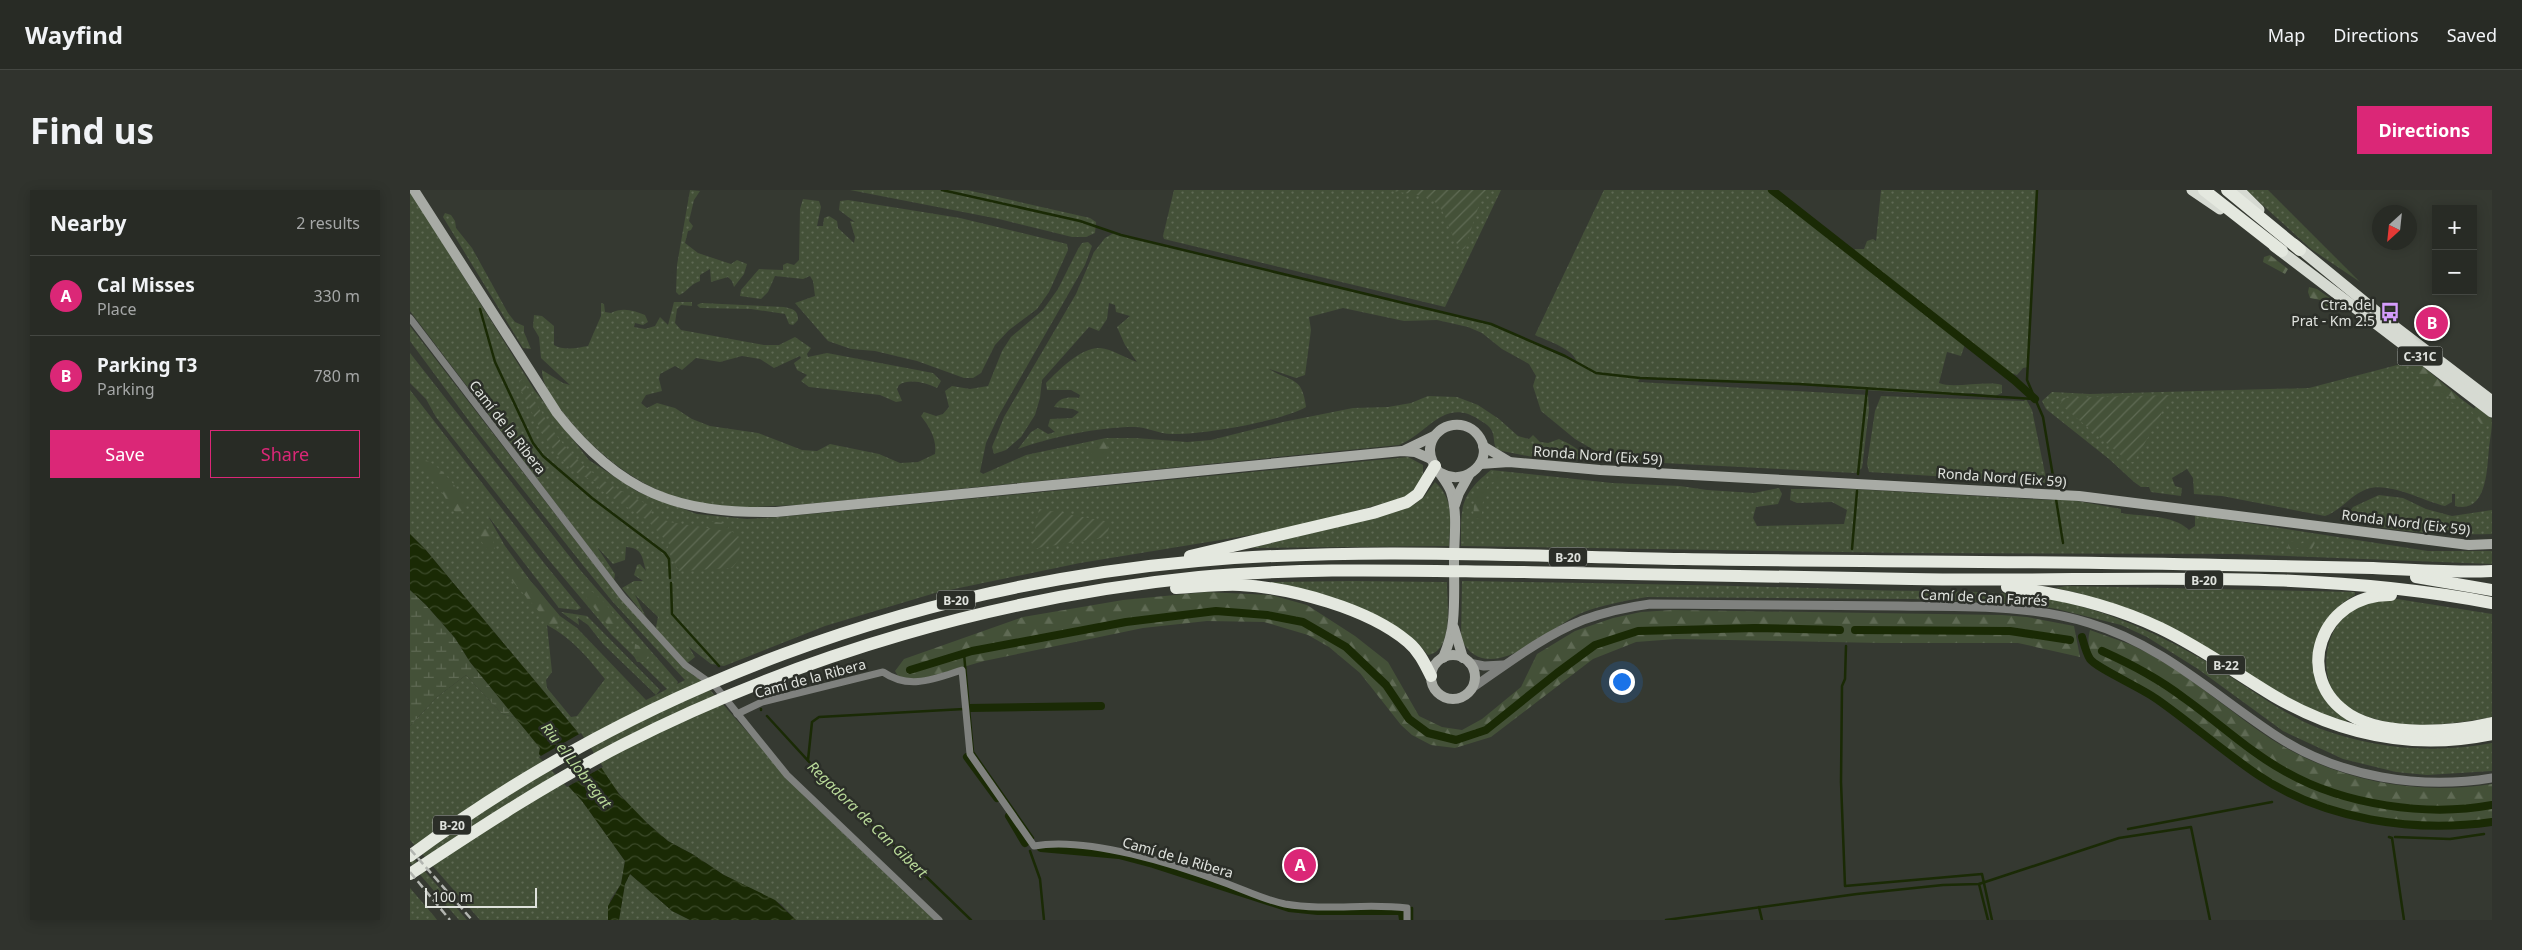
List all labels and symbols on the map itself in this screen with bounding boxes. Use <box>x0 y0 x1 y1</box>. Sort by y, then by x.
north arrow <box>2372 205 2417 250</box>
place label: Ctra. del Prat - Km 2.5 <box>2291 295 2375 330</box>
bus stop icon: Ctra. del Prat - Km 2.5 <box>2379 301 2401 323</box>
pin: B <box>2416 304 2448 342</box>
road number: C-31C <box>2398 347 2442 366</box>
street label: Camí de la Ribera <box>465 376 551 478</box>
street label: Ronda Nord (Eix 59) <box>1533 441 1663 469</box>
street label: Ronda Nord (Eix 59) <box>1937 463 2067 491</box>
street label: Ronda Nord (Eix 59) <box>2340 505 2472 539</box>
road number: B-20 <box>1549 548 1587 567</box>
road number: B-20 <box>2185 570 2223 590</box>
street label: Camí de Can Farrés <box>1920 584 2048 610</box>
road number: B-20 <box>937 590 975 610</box>
street label: Camí de la Ribera <box>752 654 868 702</box>
road number: B-22 <box>2207 656 2245 674</box>
your location <box>1609 669 1635 695</box>
water label: Riu el Llobregat <box>537 718 617 813</box>
water label: Regadora de Can Gibert <box>804 756 933 882</box>
road number: B-20 <box>433 816 471 834</box>
street label: Camí de la Ribera <box>1120 832 1236 882</box>
pin: A <box>1284 846 1316 884</box>
scale bar <box>425 885 538 908</box>

